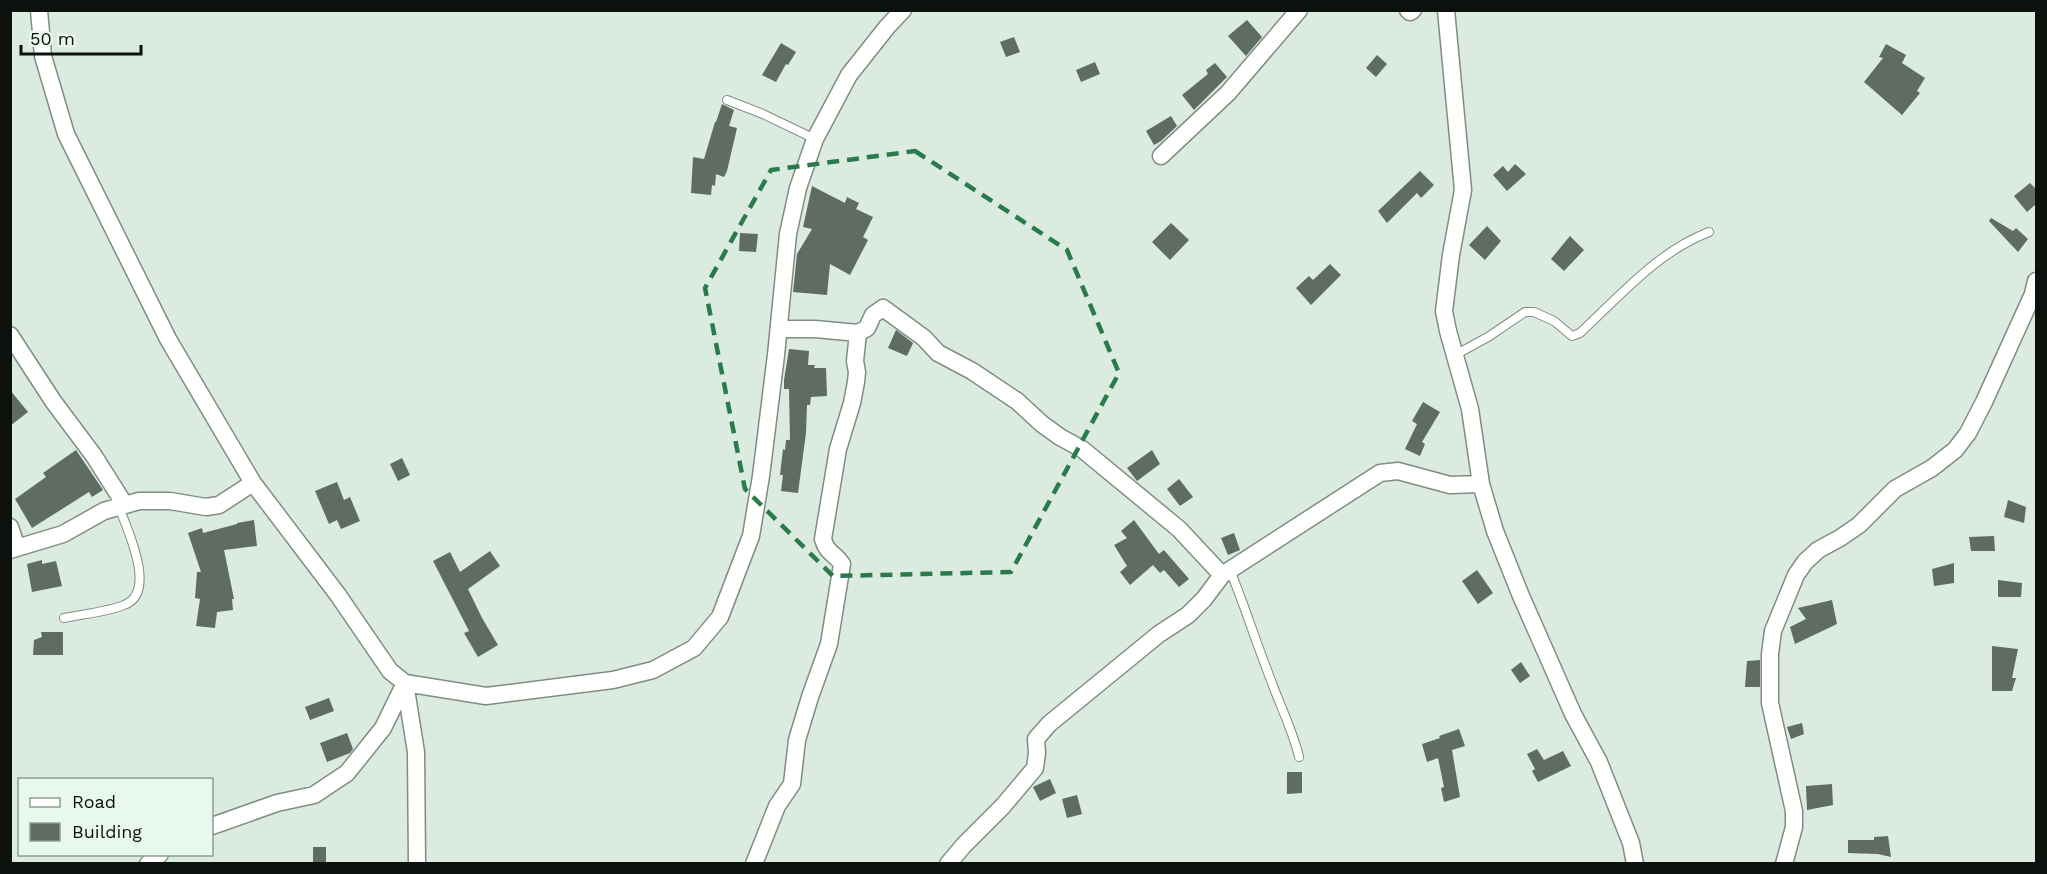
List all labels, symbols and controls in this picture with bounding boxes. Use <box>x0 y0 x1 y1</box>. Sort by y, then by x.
scale bar <box>21 18 141 56</box>
text: 50 m <box>30 28 75 49</box>
legend <box>18 778 213 856</box>
text: Road <box>72 791 116 812</box>
text: Building <box>72 821 142 842</box>

